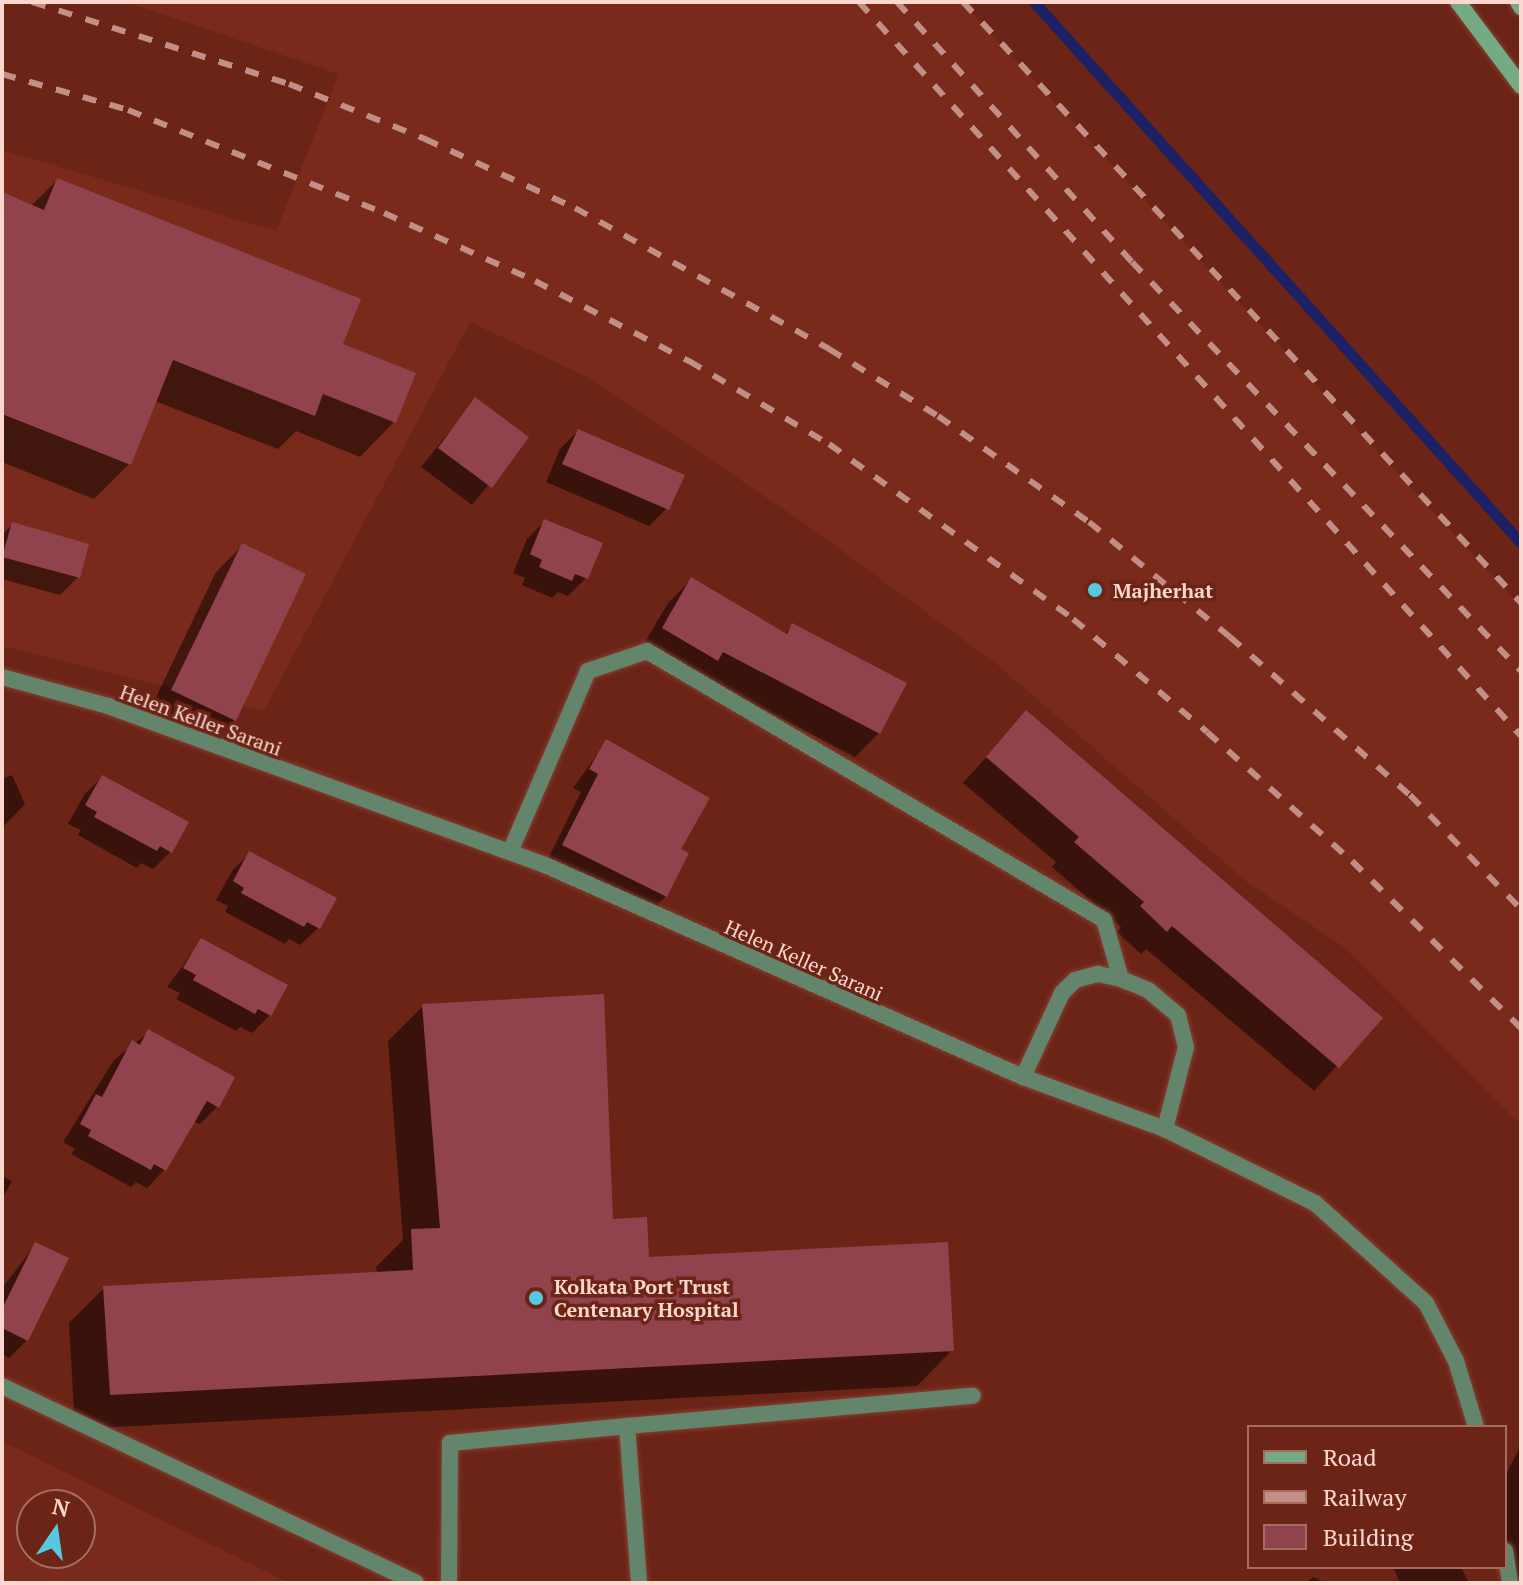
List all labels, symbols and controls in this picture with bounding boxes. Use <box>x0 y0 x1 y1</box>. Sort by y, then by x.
place label: Majherhat <box>1113 578 1213 602</box>
marker: Majherhat <box>1084 579 1106 601</box>
street label: Helen Keller Sarani <box>117 680 285 760</box>
street label: Helen Keller Sarani <box>721 914 887 1006</box>
place label: Kolkata Port Trust Centenary Hospital <box>554 1274 739 1321</box>
marker: Kolkata Port Trust Centenary Hospital <box>525 1287 547 1309</box>
legend <box>1247 1425 1507 1569</box>
text: Road <box>1323 1441 1377 1473</box>
text: Railway <box>1323 1481 1407 1513</box>
north arrow <box>16 1489 96 1569</box>
text: N <box>50 1491 72 1523</box>
text: Building <box>1323 1521 1413 1553</box>

